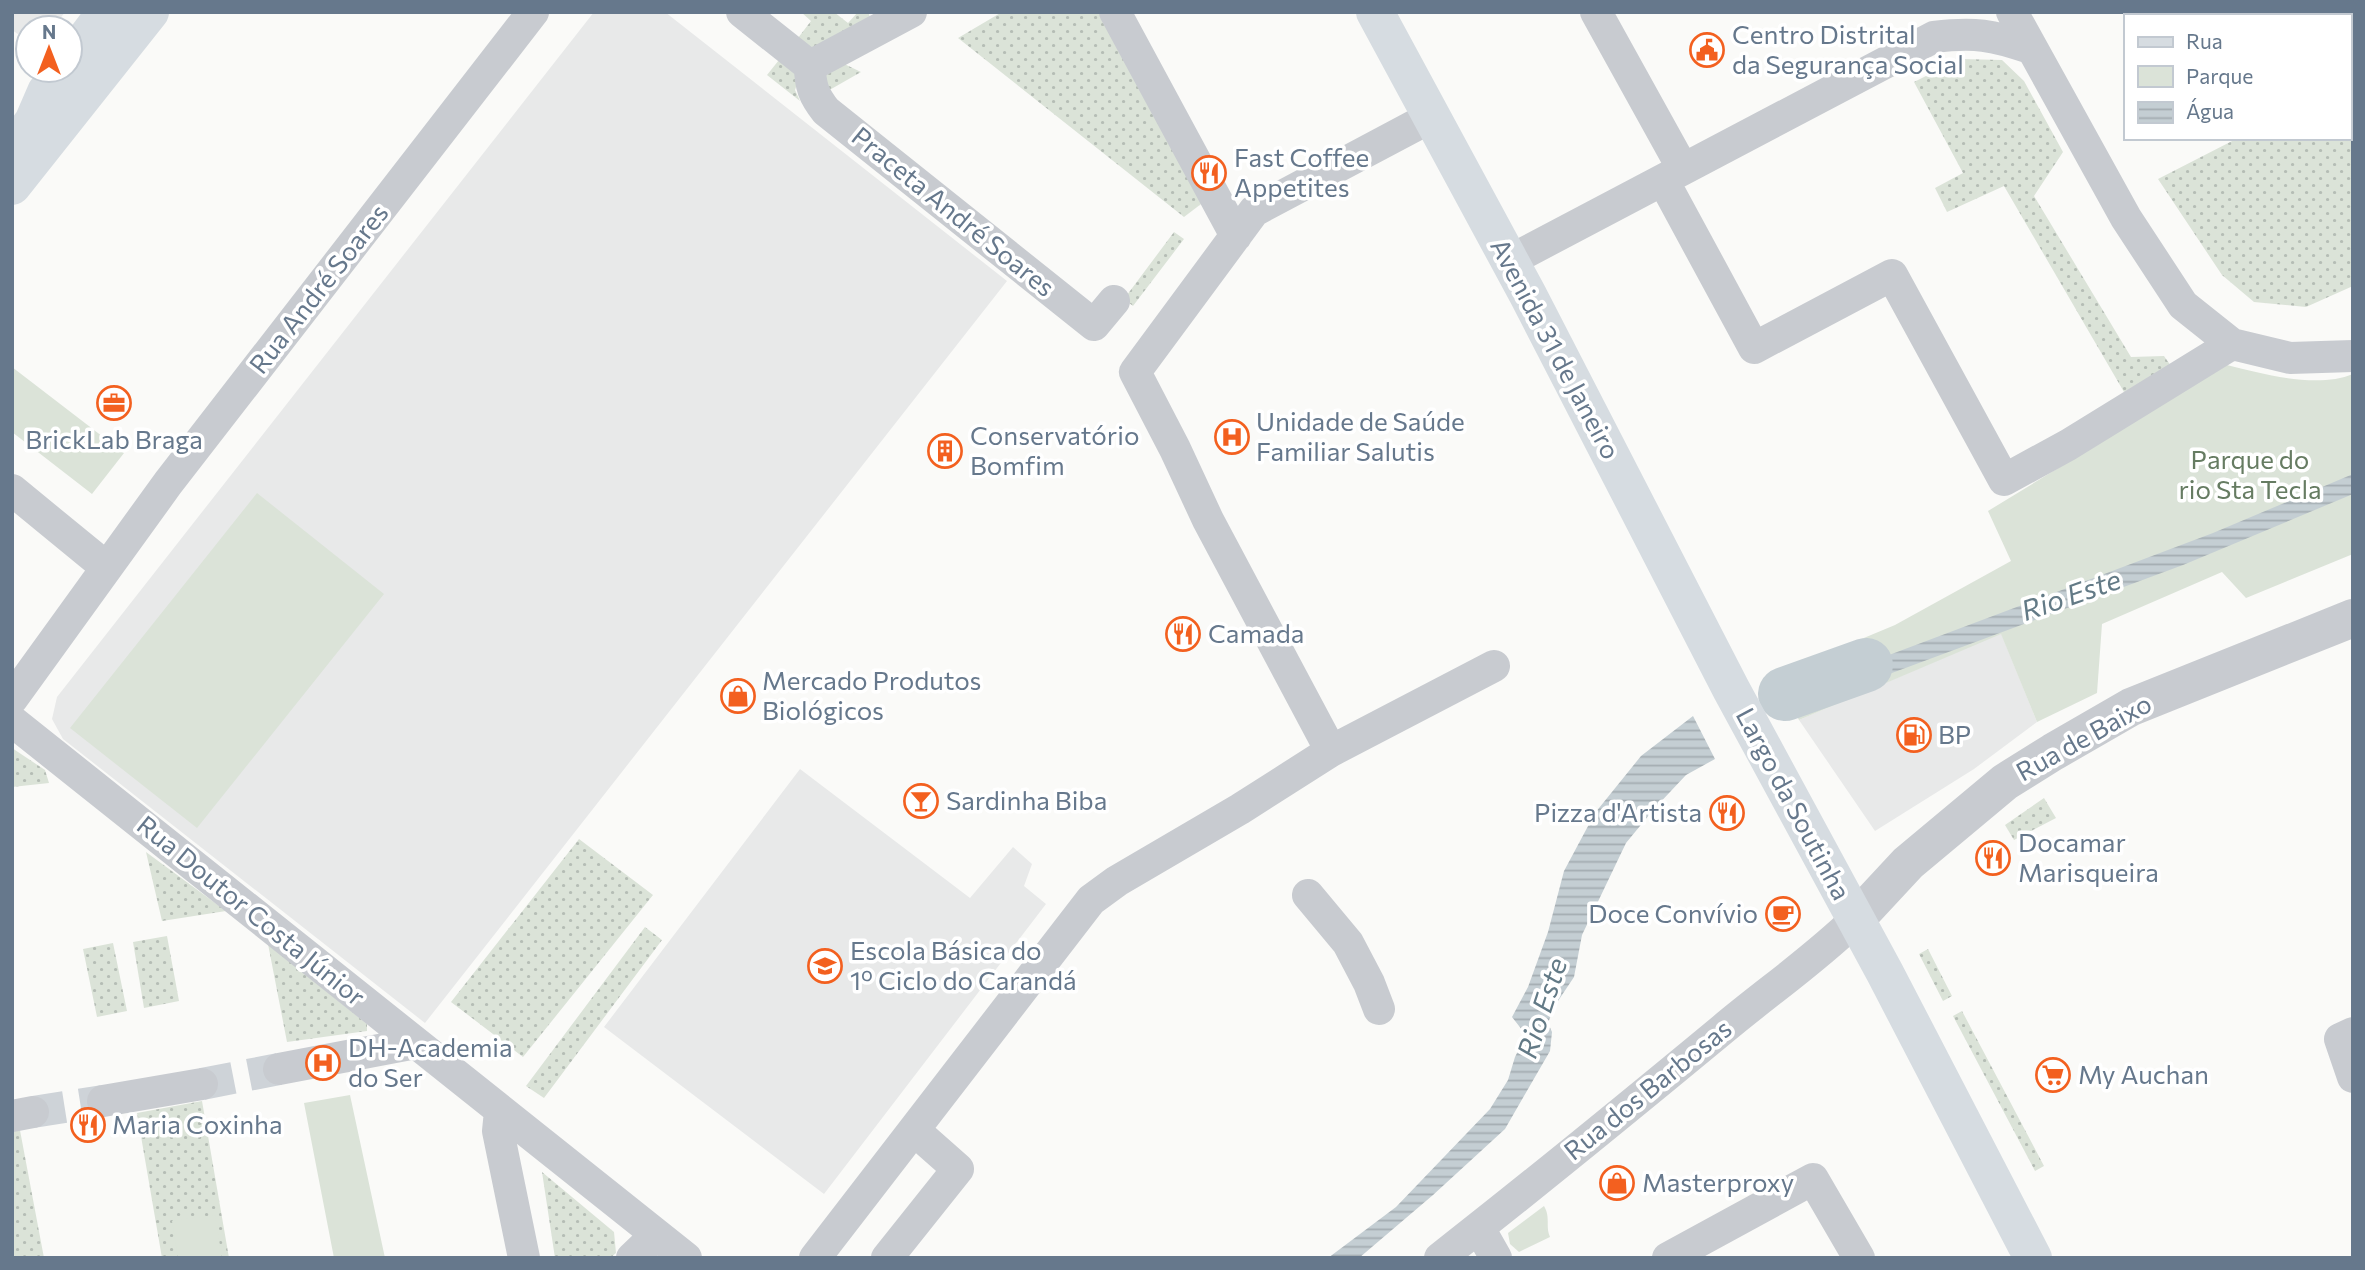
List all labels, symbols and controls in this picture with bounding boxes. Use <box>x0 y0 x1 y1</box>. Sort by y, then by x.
north arrow <box>14 14 84 84</box>
legend <box>2124 14 2351 140</box>
place label: Centro Distrital da Segurança Social <box>1732 18 1964 79</box>
text: N <box>42 20 56 43</box>
text: Rua <box>2186 28 2223 53</box>
public building icon: Centro Distrital da Segurança Social <box>1688 31 1726 69</box>
text: Parque <box>2186 63 2253 88</box>
text: Água <box>2186 98 2234 123</box>
street label: Praceta André Soares <box>846 119 1062 302</box>
place label: Fast Coffee Appetites <box>1234 141 1369 202</box>
restaurant icon: Fast Coffee Appetites <box>1190 154 1228 192</box>
street label: Rua André Soares <box>242 197 394 379</box>
street label: Avenida 31 de Janeiro <box>1485 233 1628 464</box>
office icon: BrickLab Braga <box>95 384 133 422</box>
place label: Unidade de Saúde Familiar Salutis <box>1256 405 1465 466</box>
hospital icon: Unidade de Saúde Familiar Salutis <box>1213 418 1251 456</box>
place label: Conservatório Bomfim <box>970 419 1139 480</box>
place label: BrickLab Braga <box>25 423 203 454</box>
building icon: Conservatório Bomfim <box>926 432 964 470</box>
park label: Parque do rio Sta Tecla <box>2178 443 2322 504</box>
water label: Rio Este <box>2016 561 2125 627</box>
restaurant icon: Camada <box>1164 615 1202 653</box>
place label: Camada <box>1208 617 1304 648</box>
place label: Mercado Produtos Biológicos <box>762 664 981 725</box>
shop icon: Mercado Produtos Biológicos <box>719 677 757 715</box>
street label: Rua de Baixo <box>2010 687 2156 787</box>
street label: Largo da Soutinha <box>1731 702 1858 905</box>
fuel station icon: BP <box>1895 716 1933 754</box>
place label: BP <box>1938 718 1971 749</box>
bar icon: Sardinha Biba <box>902 782 940 820</box>
place label: Sardinha Biba <box>946 784 1107 815</box>
restaurant icon: Pizza d'Artista <box>1708 794 1746 832</box>
place label: Pizza d'Artista <box>1534 796 1702 827</box>
street label: Rua Doutor Costa Júnior <box>132 808 372 1011</box>
place label: Docamar Marisqueira <box>2018 826 2159 887</box>
restaurant icon: Docamar Marisqueira <box>1974 839 2012 877</box>
cafe icon: Doce Convívio <box>1764 895 1802 933</box>
place label: Doce Convívio <box>1588 897 1758 928</box>
place label: Escola Básica do 1º Ciclo do Carandá <box>850 934 1076 995</box>
school or university icon: Escola Básica do 1º Ciclo do Carandá <box>806 947 844 985</box>
water label: Rio Este <box>1509 953 1573 1062</box>
street label: Rua dos Barbosas <box>1557 1012 1737 1166</box>
place label: DH-Academia do Ser <box>348 1031 513 1092</box>
hospital icon: DH-Academia do Ser <box>304 1044 342 1082</box>
supermarket icon: My Auchan <box>2034 1056 2072 1094</box>
place label: My Auchan <box>2078 1058 2209 1089</box>
restaurant icon: Maria Coxinha <box>69 1106 107 1144</box>
place label: Maria Coxinha <box>112 1108 283 1139</box>
shop icon: Masterproxy <box>1598 1164 1636 1202</box>
place label: Masterproxy <box>1642 1166 1794 1197</box>

